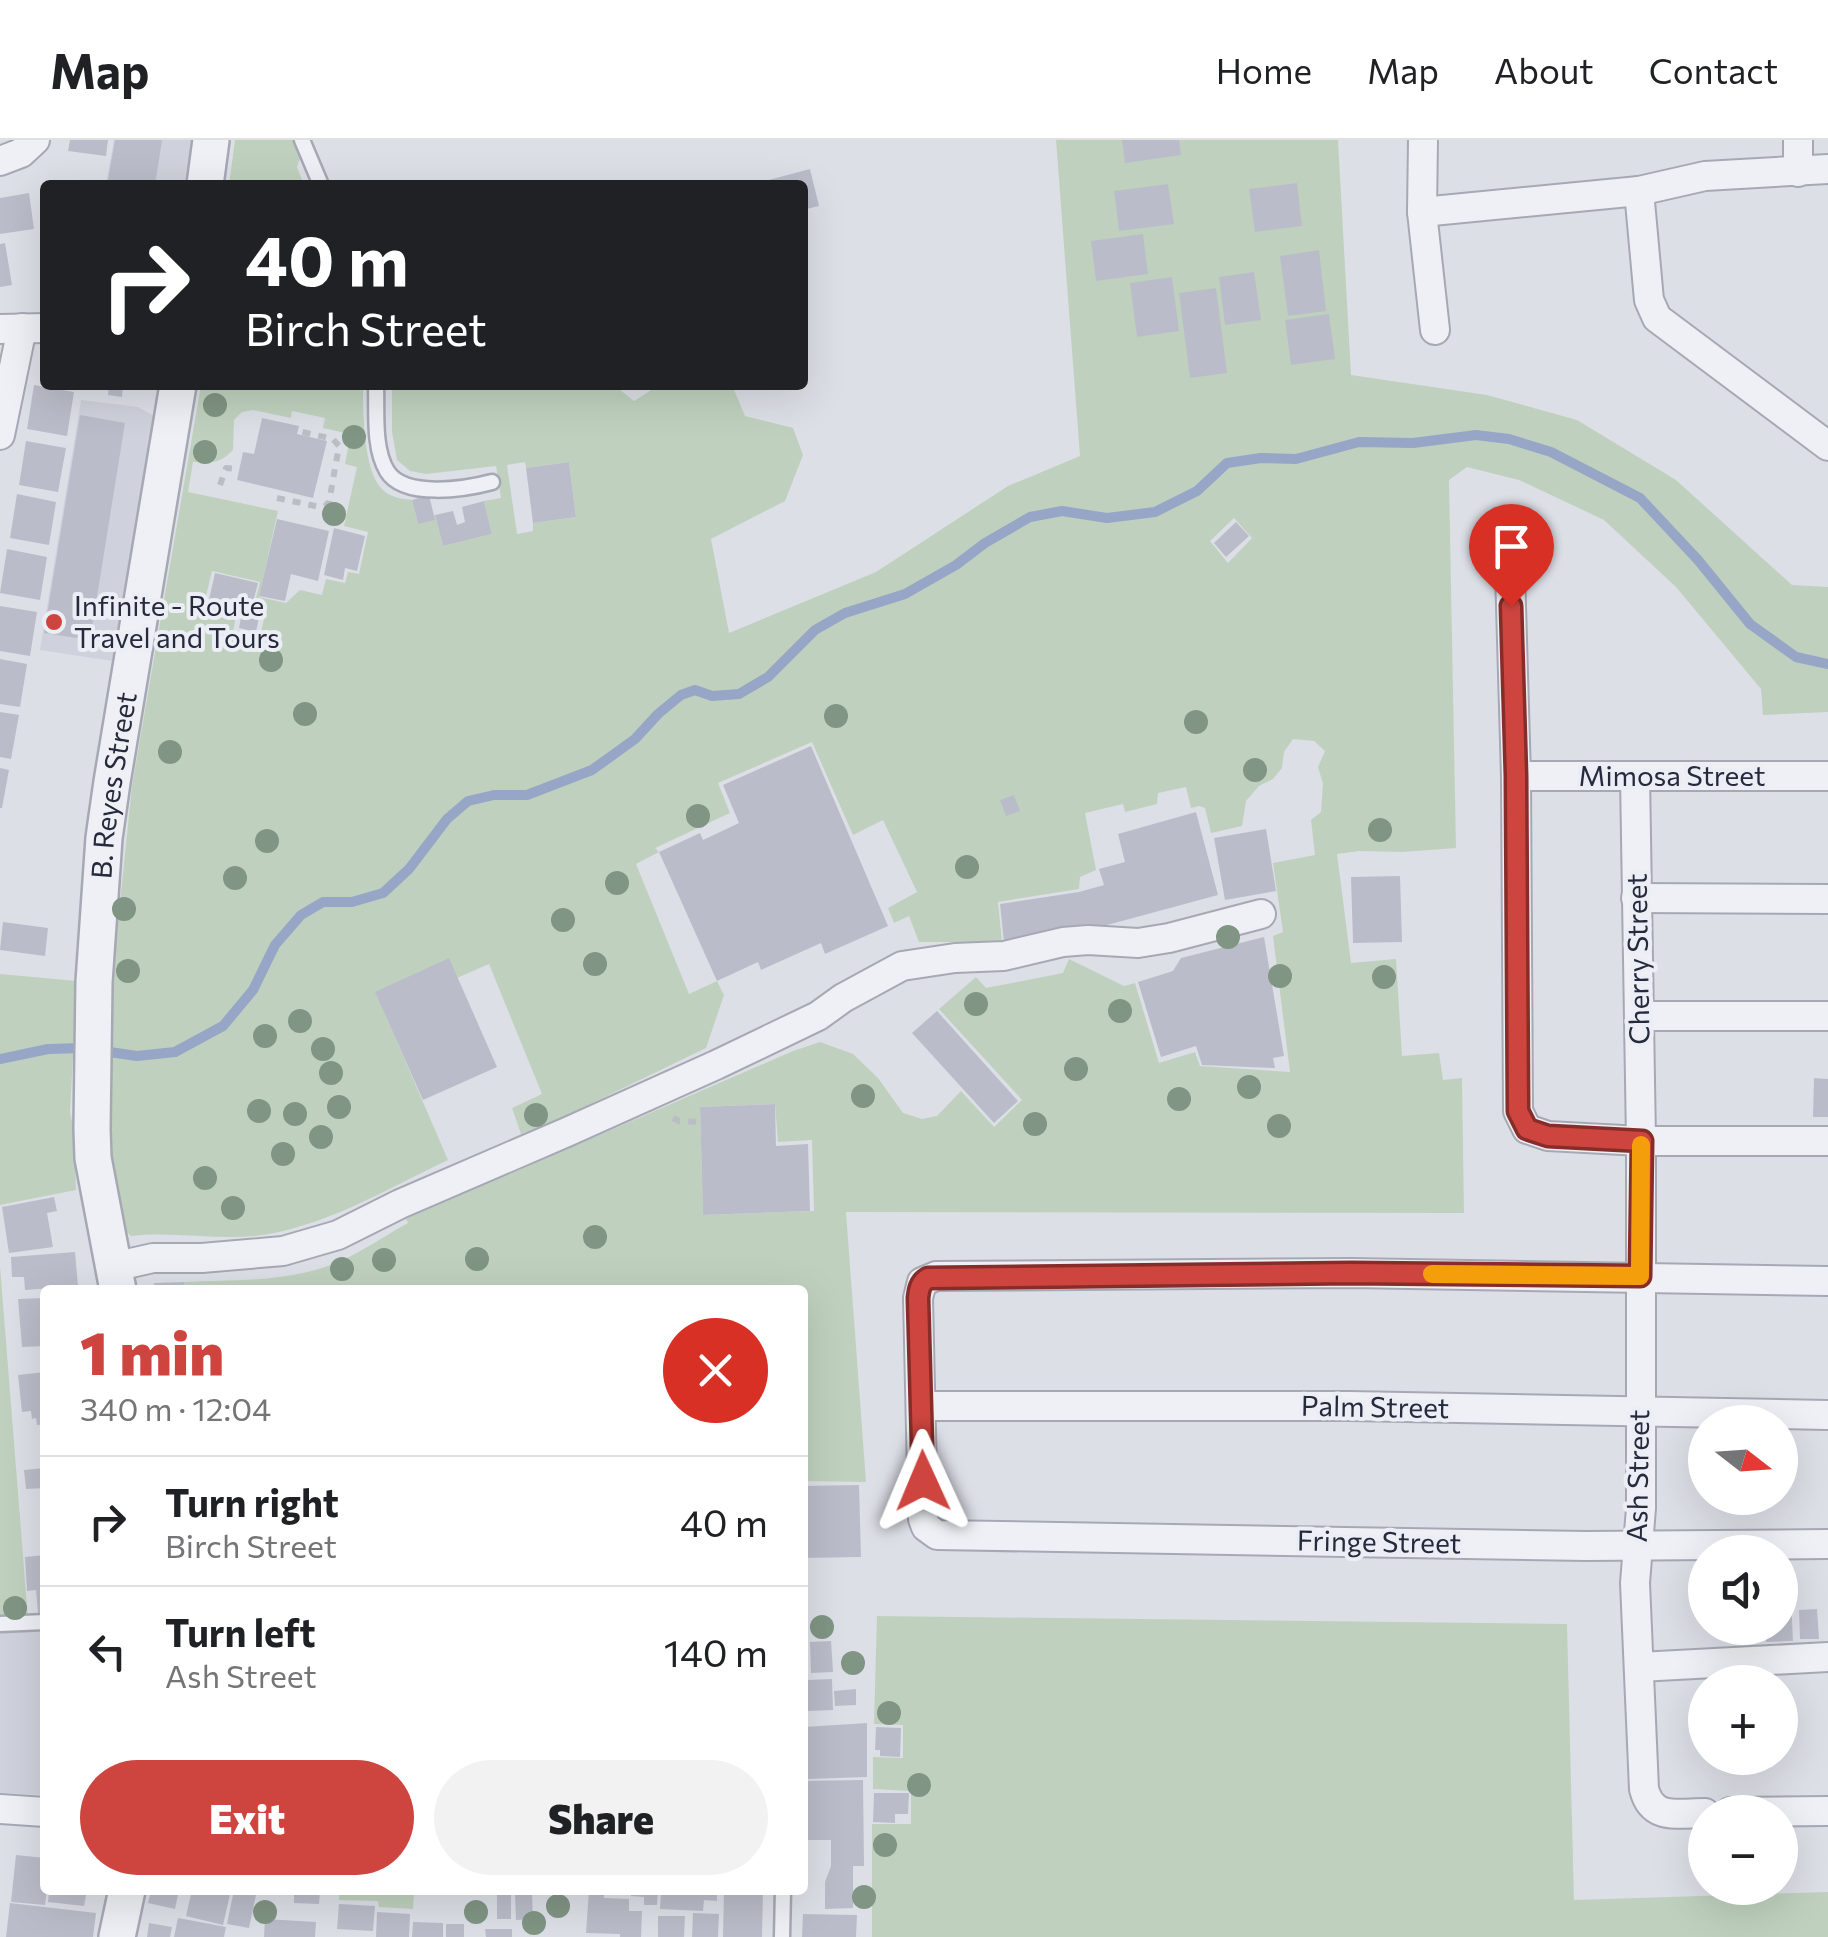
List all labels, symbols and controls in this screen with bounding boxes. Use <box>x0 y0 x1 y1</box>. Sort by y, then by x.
text: Map <box>50 40 149 99</box>
text: Home <box>1216 48 1312 91</box>
text: Map <box>1367 48 1439 91</box>
text: About <box>1494 48 1594 91</box>
text: Contact <box>1649 48 1778 91</box>
text: 40 m <box>245 215 409 300</box>
icon: right <box>80 220 210 350</box>
text: Birch Street <box>245 300 487 355</box>
pin <box>1469 504 1554 607</box>
icon: arrive <box>1484 519 1539 574</box>
place label: Infinite - Route Travel and Tours <box>74 588 280 654</box>
marker: Infinite - Route Travel and Tours <box>43 611 65 633</box>
street label: B. Reyes Street <box>83 689 143 880</box>
street label: Mimosa Street <box>1579 758 1765 792</box>
street label: Cherry Street <box>1619 873 1655 1045</box>
text: 1 min <box>80 1314 224 1387</box>
button: close <box>663 1318 768 1423</box>
text: 340 m · 12:04 <box>80 1388 271 1428</box>
street label: Palm Street <box>1301 1388 1449 1424</box>
north arrow <box>1688 1405 1798 1515</box>
map controls <box>1688 1405 1798 1905</box>
street label: Ash Street <box>1619 1409 1655 1543</box>
position arrow <box>871 1429 975 1533</box>
text: Turn right <box>165 1478 339 1525</box>
icon: right <box>80 1494 135 1549</box>
text: 40 m <box>680 1498 768 1545</box>
street label: Fringe Street <box>1297 1523 1461 1559</box>
text: Birch Street <box>165 1525 337 1565</box>
button: sound <box>1688 1535 1798 1645</box>
text: Turn left <box>165 1608 316 1655</box>
icon: left <box>80 1624 135 1679</box>
text: 140 m <box>664 1628 768 1675</box>
text: Ash Street <box>165 1655 317 1695</box>
button: + <box>1688 1665 1798 1775</box>
button: Exit <box>80 1760 414 1875</box>
button: Share <box>434 1760 768 1875</box>
button: − <box>1688 1795 1798 1905</box>

